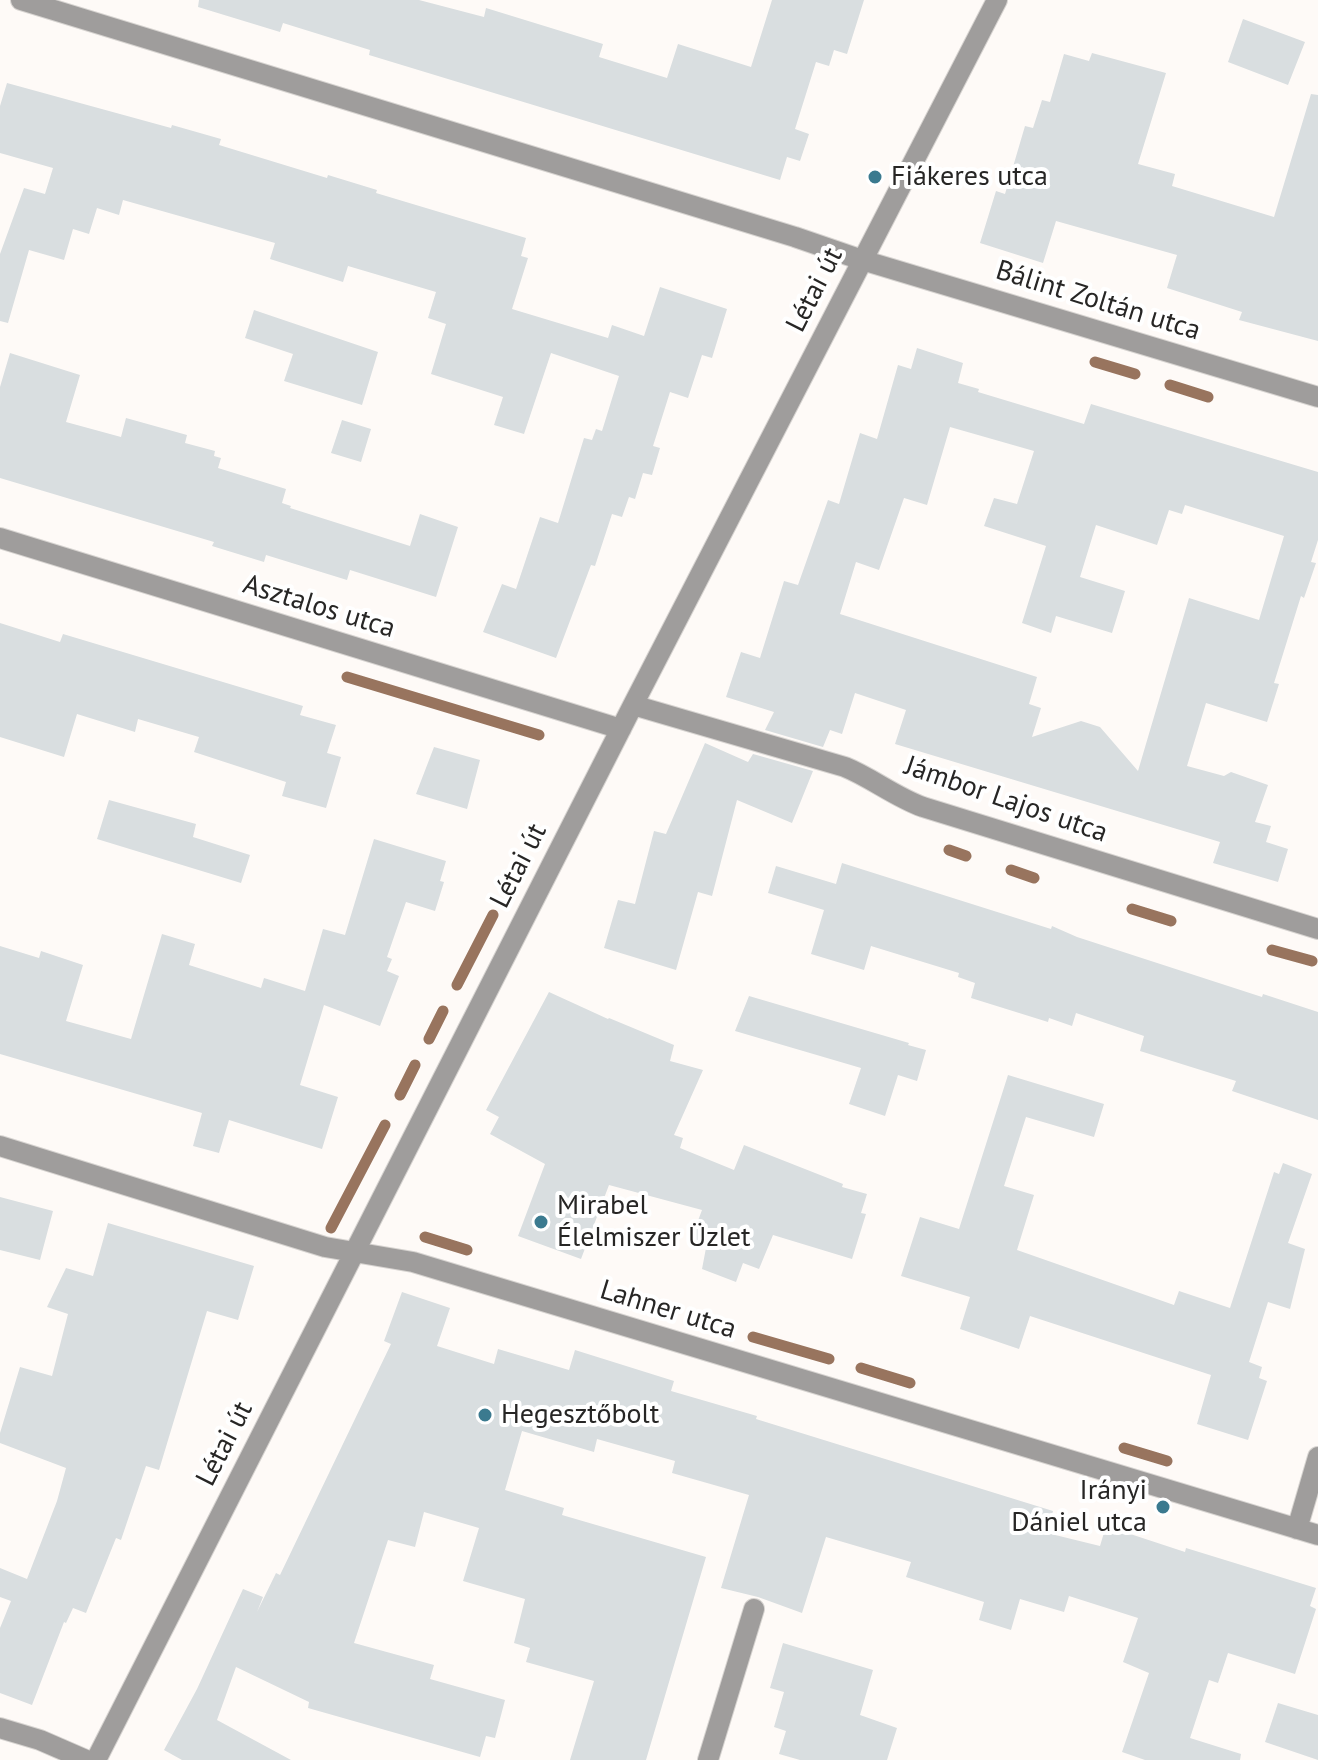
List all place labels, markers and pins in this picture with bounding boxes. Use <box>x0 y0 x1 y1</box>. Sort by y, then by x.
place label: Fiákeres utca <box>891 160 1048 194</box>
marker: Fiákeres utca <box>866 168 884 186</box>
place label: Mirabel Élelmiszer Üzlet <box>557 1189 751 1255</box>
marker: Mirabel Élelmiszer Üzlet <box>532 1213 550 1231</box>
place label: Hegesztőbolt <box>501 1398 659 1432</box>
marker: Hegesztőbolt <box>476 1406 494 1424</box>
place label: Irányi Dániel utca <box>1011 1474 1147 1540</box>
marker: Irányi Dániel utca <box>1154 1498 1172 1516</box>

